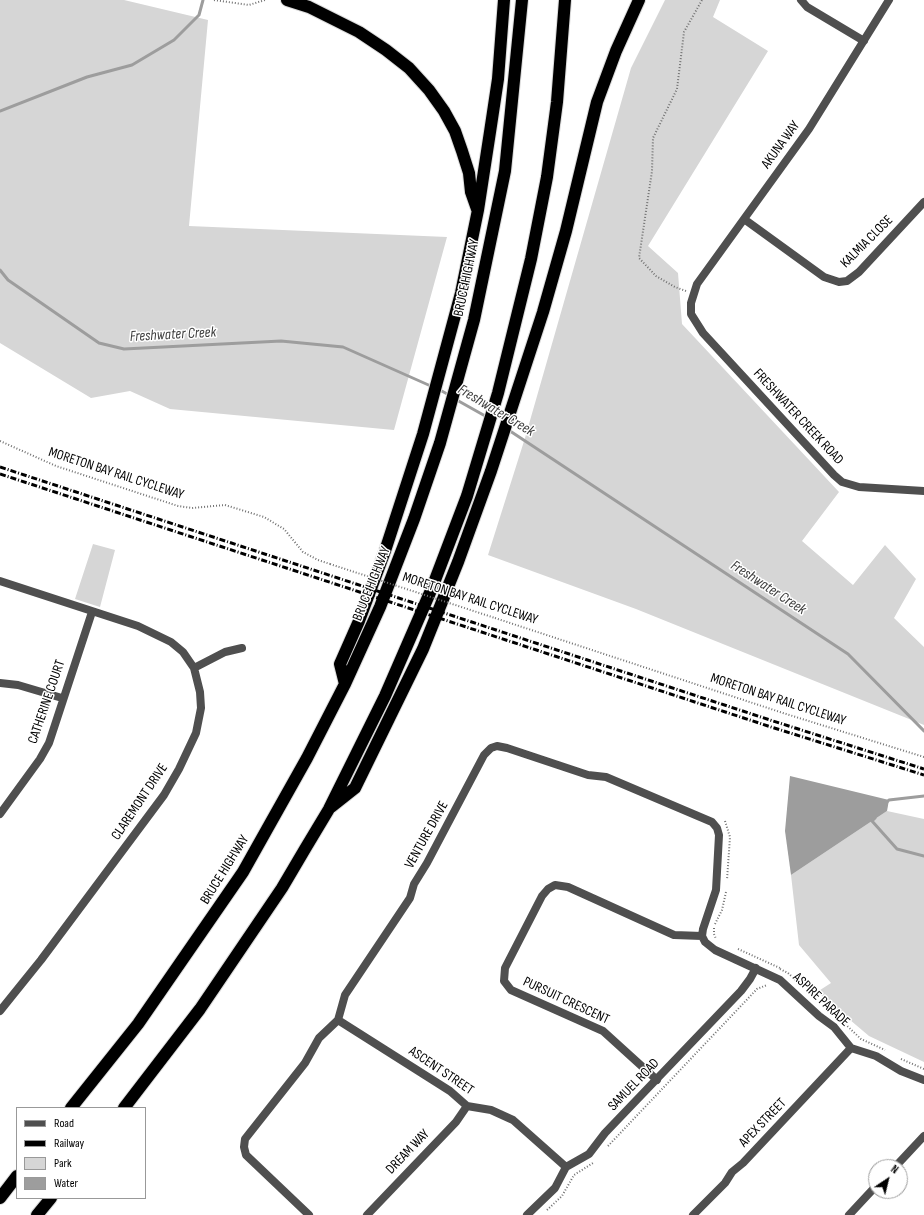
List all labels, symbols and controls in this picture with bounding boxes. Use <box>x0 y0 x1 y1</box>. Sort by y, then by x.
street label: AKUNA WAY <box>758 118 804 172</box>
street label: KALMIA CLOSE <box>837 212 897 272</box>
street label: BRUCE HIGHWAY <box>451 238 483 318</box>
water label: Freshwater Creek <box>129 324 217 346</box>
street label: FRESHWATER CREEK ROAD <box>749 366 847 468</box>
water label: Freshwater Creek <box>454 381 538 441</box>
street label: MORETON BAY RAIL CYCLEWAY <box>46 444 186 504</box>
street label: BRUCE HIGHWAY <box>350 545 394 623</box>
water label: Freshwater Creek <box>727 557 809 619</box>
street label: MORETON BAY RAIL CYCLEWAY <box>400 569 540 629</box>
street label: CATHERINE COURT <box>25 658 69 746</box>
street label: MORETON BAY RAIL CYCLEWAY <box>708 670 848 730</box>
street label: CLAREMONT DRIVE <box>108 760 172 844</box>
street label: VENTURE DRIVE <box>402 798 452 872</box>
street label: BRUCE HIGHWAY <box>197 832 253 908</box>
street label: ASPIRE PARADE <box>789 969 853 1031</box>
street label: PURSUIT CRESCENT <box>520 974 612 1028</box>
street label: ASCENT STREET <box>405 1043 477 1099</box>
street label: SAMUEL ROAD <box>605 1055 663 1115</box>
street label: APEX STREET <box>736 1095 790 1151</box>
legend <box>16 1107 146 1199</box>
text: Road <box>54 1116 74 1131</box>
street label: DREAM WAY <box>383 1126 433 1178</box>
text: Railway <box>54 1136 84 1151</box>
text: Park <box>54 1156 72 1171</box>
north arrow <box>868 1159 908 1199</box>
text: N <box>888 1163 901 1177</box>
text: Water <box>54 1176 78 1191</box>

